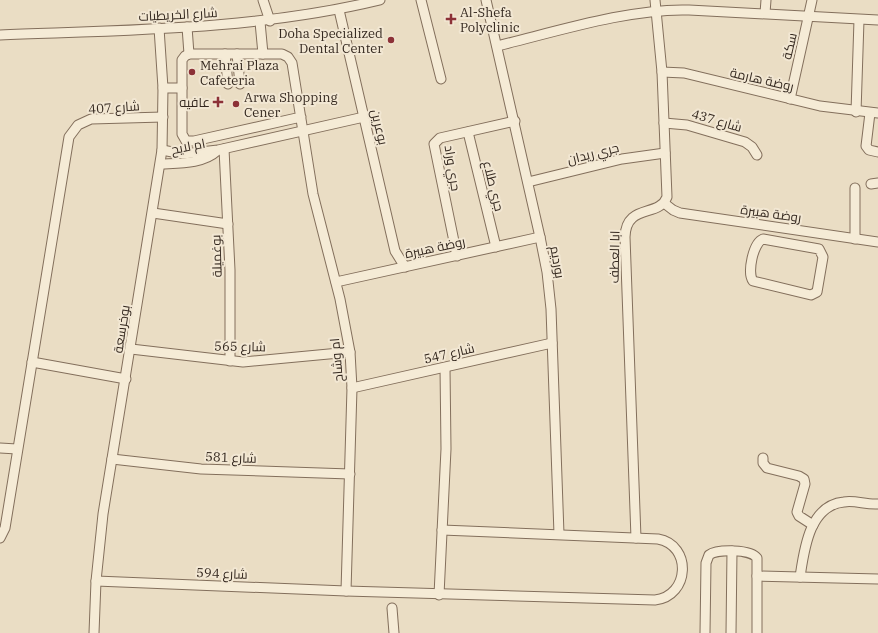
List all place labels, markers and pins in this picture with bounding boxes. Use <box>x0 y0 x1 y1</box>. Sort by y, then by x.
place label: Al-Shefa Polyclinic <box>460 4 520 36</box>
marker: Al-Shefa Polyclinic <box>445 13 457 25</box>
place label: Doha Specialized Dental Center <box>278 25 383 57</box>
marker: Doha Specialized Dental Center <box>386 35 396 45</box>
place label: Mehrai Plaza Cafeteria <box>200 57 279 89</box>
marker: Mehrai Plaza Cafeteria <box>187 67 197 77</box>
place label: Arwa Shopping Cener <box>244 89 338 121</box>
place label: عافيه <box>179 94 210 111</box>
marker: عافيه <box>213 97 223 107</box>
marker: Arwa Shopping Cener <box>231 99 241 109</box>

